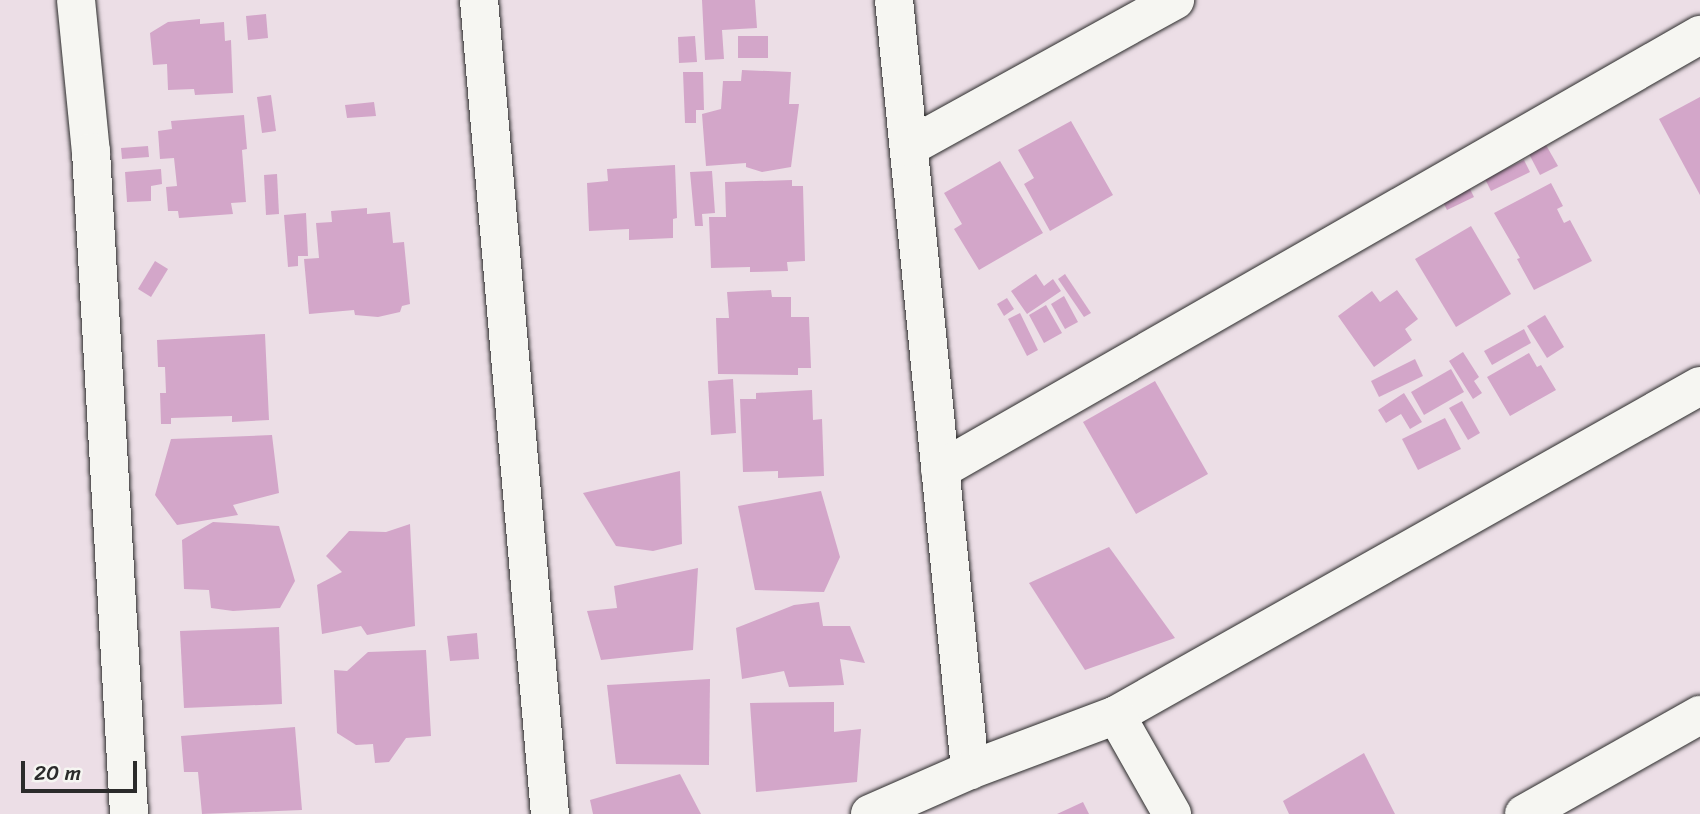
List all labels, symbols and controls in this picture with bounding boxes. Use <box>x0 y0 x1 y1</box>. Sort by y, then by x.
scale bar <box>24 748 140 792</box>
text: 20 m <box>34 754 81 792</box>

